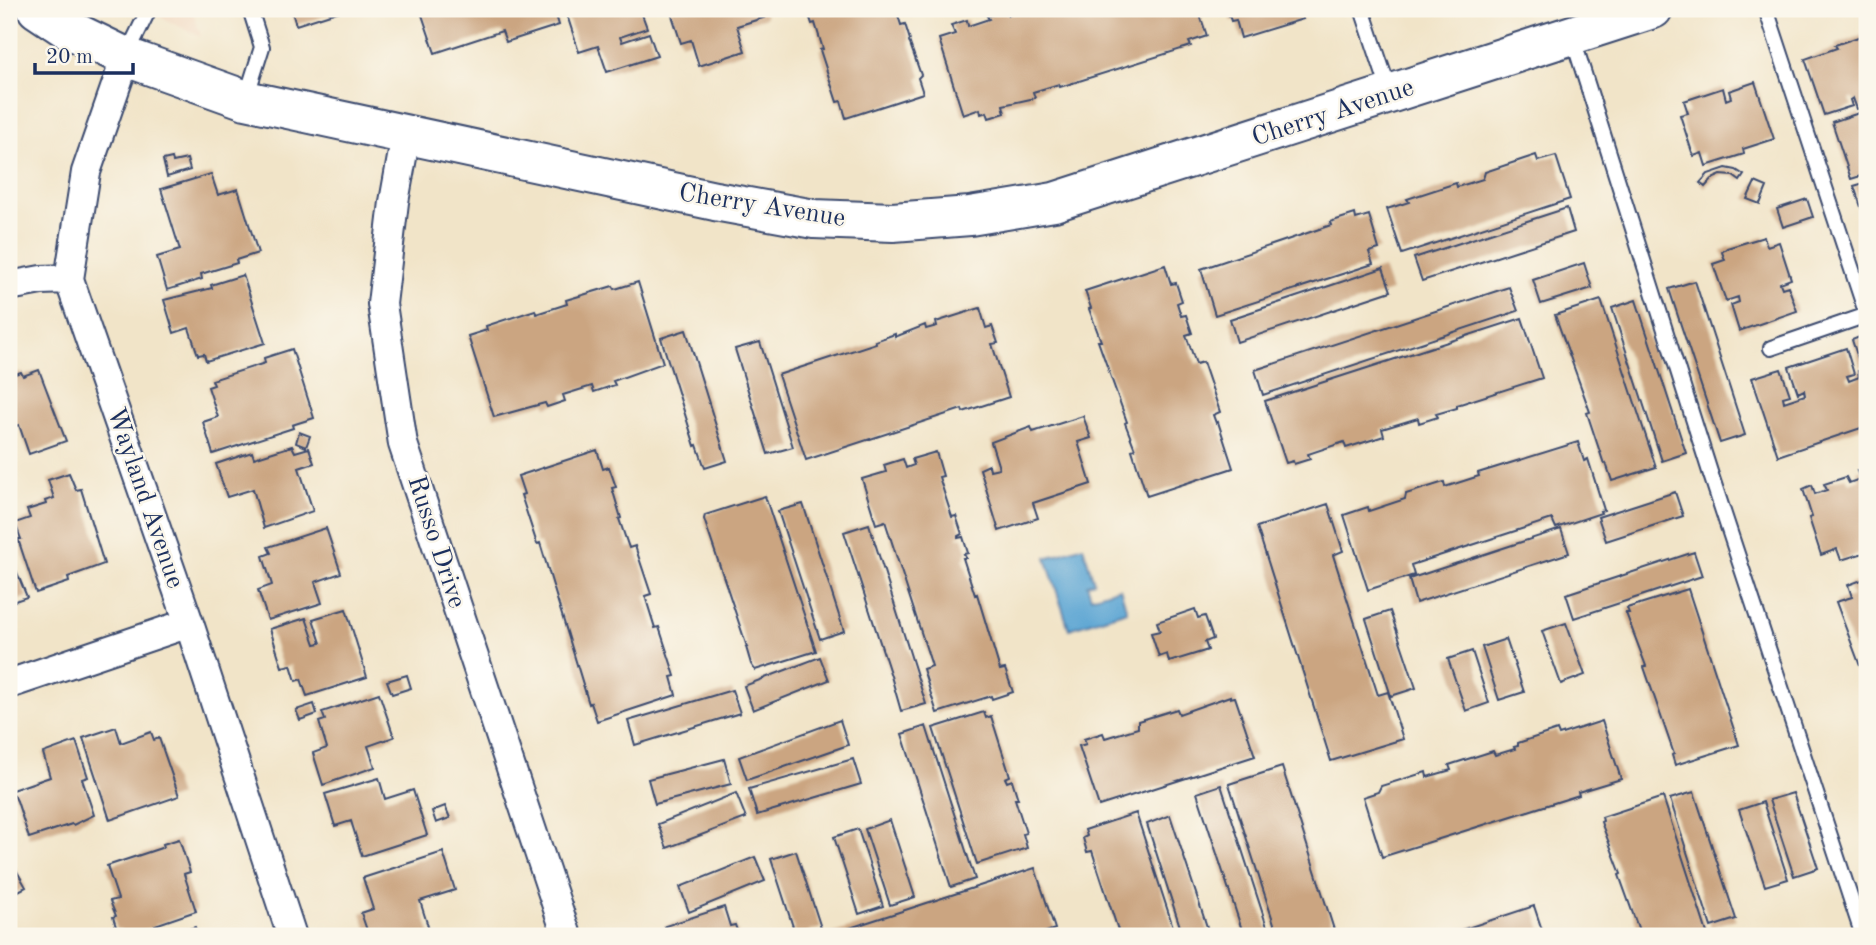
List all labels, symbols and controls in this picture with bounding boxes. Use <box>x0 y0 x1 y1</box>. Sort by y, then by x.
scale bar <box>35 32 133 76</box>
text: 20 m <box>46 47 93 68</box>
street label: Cherry Avenue <box>1249 75 1417 151</box>
street label: Cherry Avenue <box>677 180 847 232</box>
street label: Wayland Avenue <box>102 404 188 592</box>
street label: Russo Drive <box>402 473 470 611</box>

